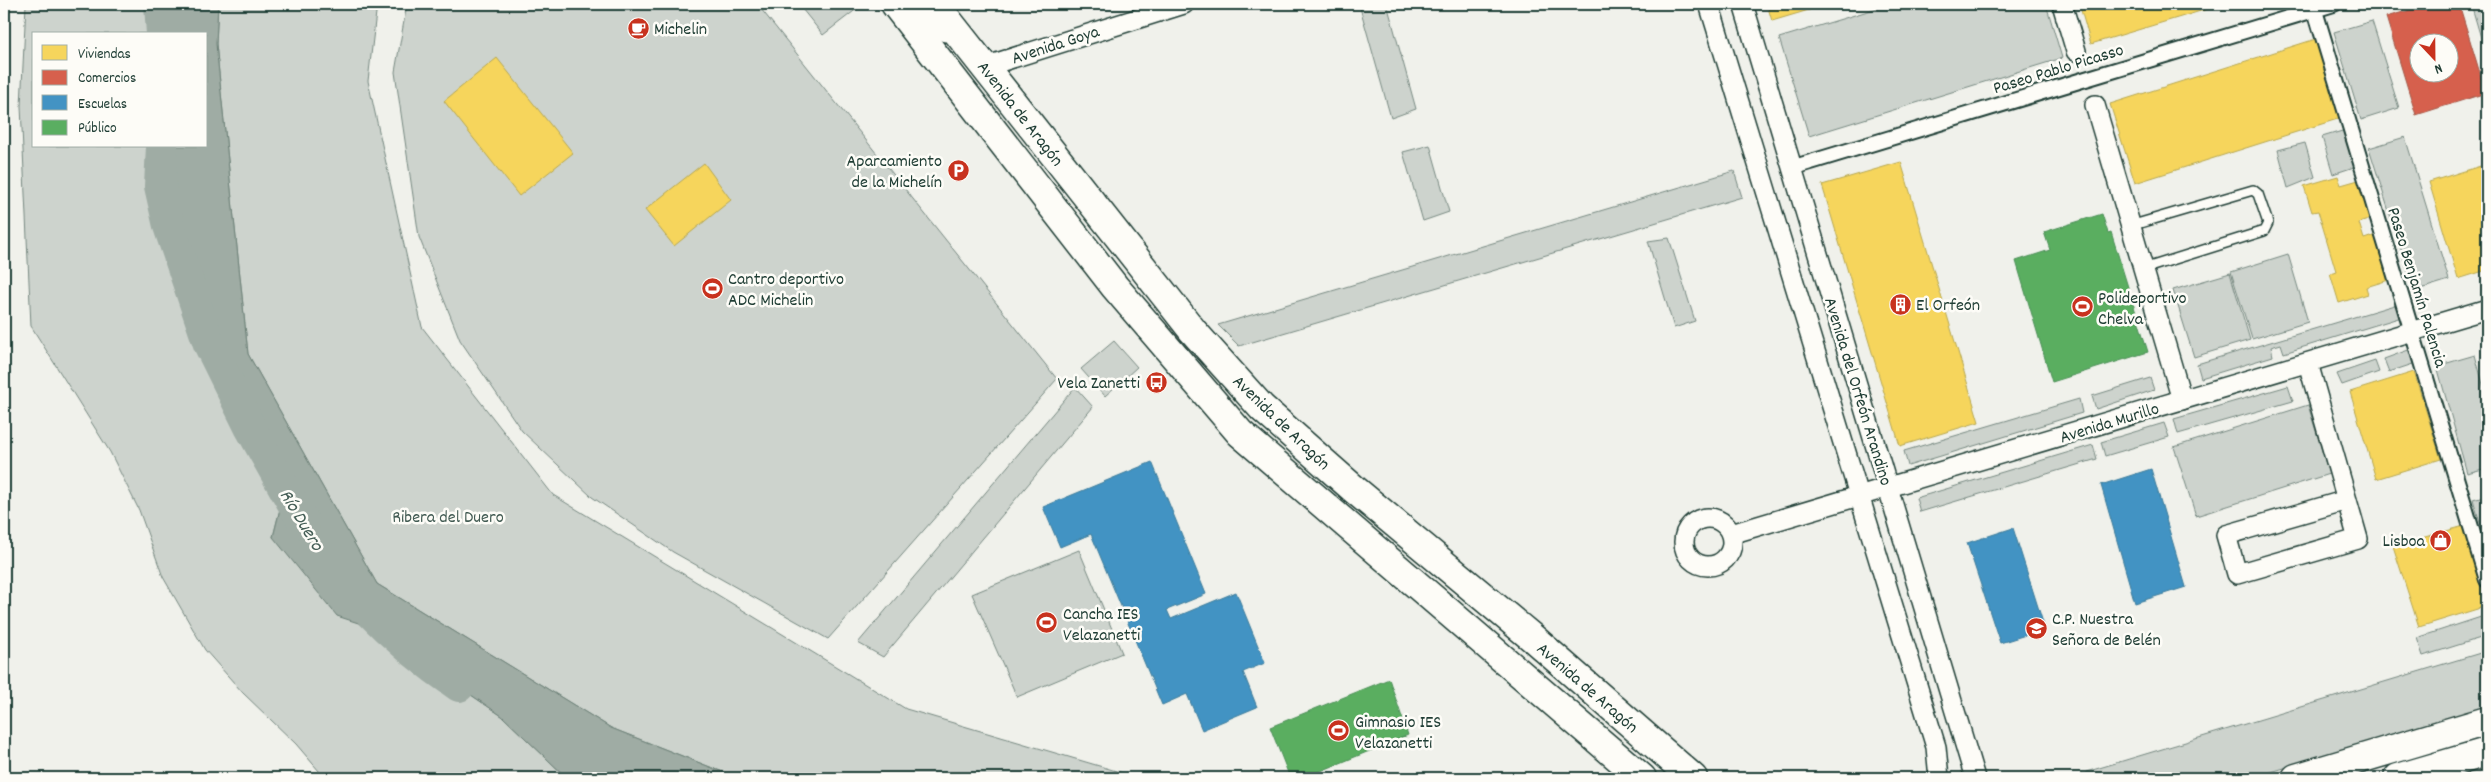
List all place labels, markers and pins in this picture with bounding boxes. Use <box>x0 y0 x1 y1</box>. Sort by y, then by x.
cafe icon: Michelin <box>626 16 650 40</box>
place label: Michelin <box>654 18 707 43</box>
place label: Aparcamiento de la Michelín <box>847 150 942 196</box>
parking icon: Aparcamiento de la Michelín <box>946 158 970 182</box>
place label: Cantro deportivo ADC Michelin <box>728 268 844 314</box>
sports icon: Cantro deportivo ADC Michelin <box>700 276 724 300</box>
place label: Polideportivo Chelva <box>2098 287 2187 333</box>
building icon: El Orfeón <box>1888 292 1912 316</box>
place label: El Orfeón <box>1916 294 1980 319</box>
sports icon: Polideportivo Chelva <box>2070 295 2094 319</box>
bus stop icon: Vela Zanetti <box>1144 370 1168 394</box>
place label: Vela Zanetti <box>1057 372 1140 397</box>
shop icon: Lisboa <box>2429 528 2453 552</box>
place label: Lisboa <box>2383 530 2426 555</box>
place label: Cancha IES Velazanetti <box>1063 603 1140 649</box>
place label: C.P. Nuestra Señora de Belén <box>2052 608 2161 654</box>
sports icon: Cancha IES Velazanetti <box>1035 611 1059 635</box>
school or university icon: C.P. Nuestra Señora de Belén <box>2024 616 2048 640</box>
place label: Gimnasio IES Velazanetti <box>1355 711 1441 757</box>
sports icon: Gimnasio IES Velazanetti <box>1327 719 1351 743</box>

